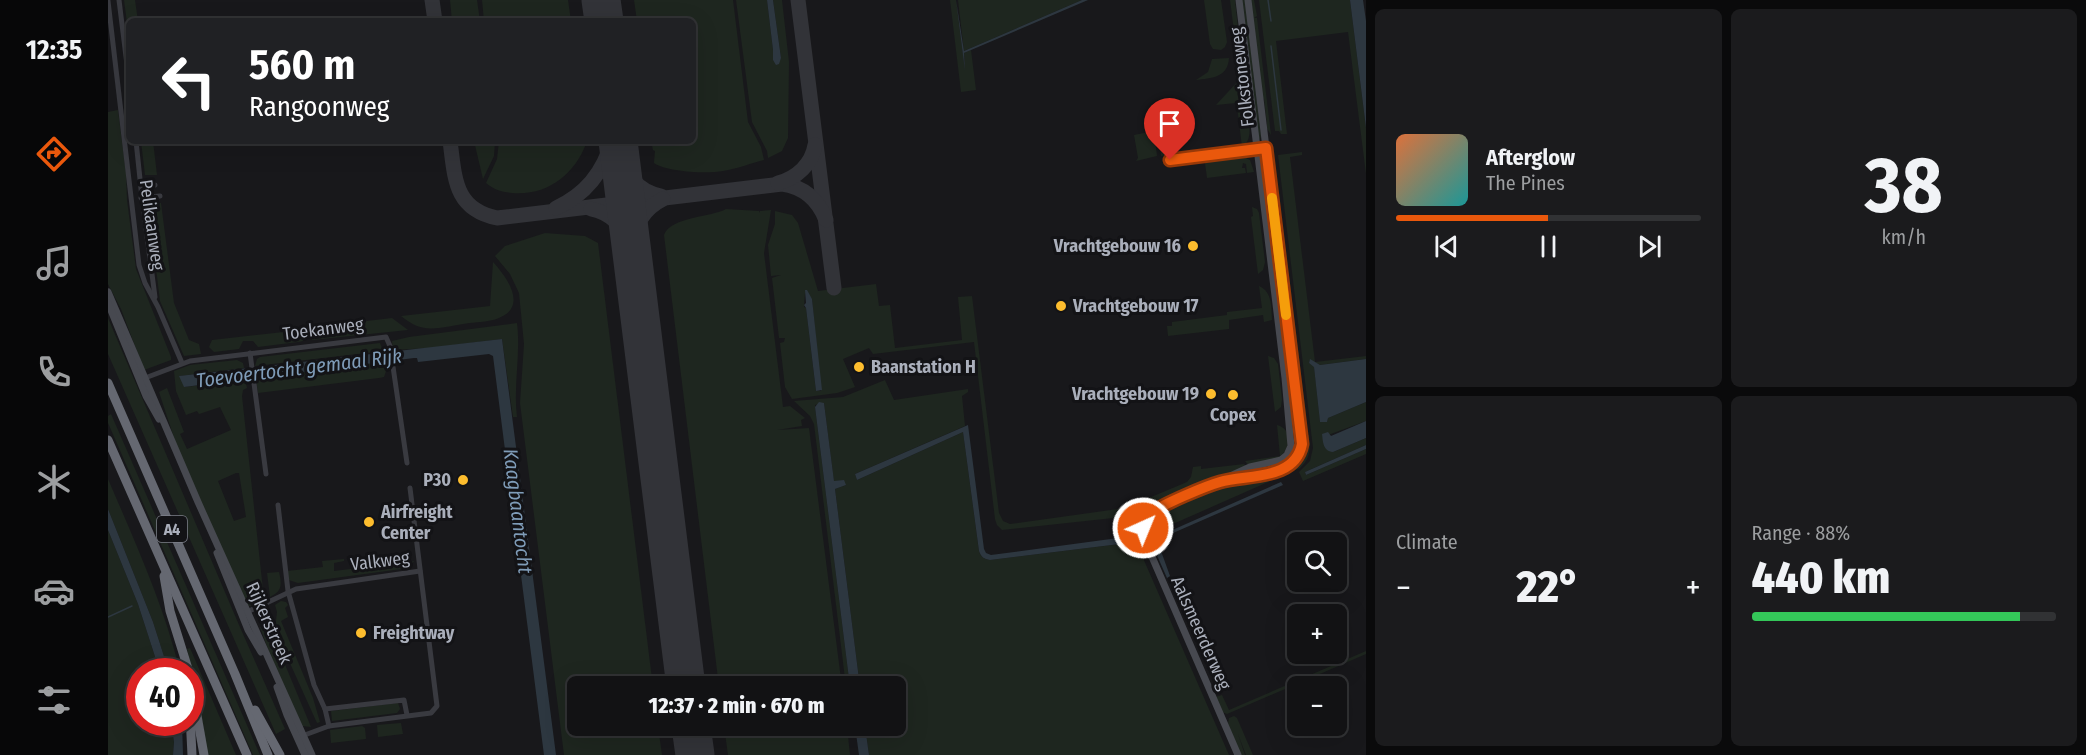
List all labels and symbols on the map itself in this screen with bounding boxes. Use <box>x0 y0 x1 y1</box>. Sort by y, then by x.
street label: Folkstoneweg <box>1225 25 1259 128</box>
pin <box>1144 98 1195 160</box>
street label: Pelikaanweg <box>135 178 169 272</box>
place label: Vrachtgebouw 16 <box>1053 235 1181 257</box>
marker: Vrachtgebouw 16 <box>1186 239 1200 253</box>
place label: Vrachtgebouw 17 <box>1072 295 1199 317</box>
marker: Vrachtgebouw 17 <box>1054 299 1068 313</box>
street label: Toekanweg <box>281 313 365 345</box>
water label: Toevoertocht gemaal Rijk <box>195 343 403 393</box>
place label: Baanstation H <box>871 356 976 378</box>
marker: Baanstation H <box>852 360 866 374</box>
place label: Vrachtgebouw 19 <box>1071 383 1199 405</box>
marker: Vrachtgebouw 19 <box>1204 387 1218 401</box>
marker: Copex <box>1226 388 1240 402</box>
place label: Copex <box>1210 404 1256 426</box>
water label: Kaagbaantocht <box>498 447 538 575</box>
place label: P30 <box>423 469 451 491</box>
marker: P30 <box>456 473 470 487</box>
position arrow <box>1111 496 1175 560</box>
place label: Airfreight Center <box>380 501 453 544</box>
marker: Airfreight Center <box>362 515 376 529</box>
road number: A4 <box>157 516 187 542</box>
street label: Valkweg <box>349 546 411 576</box>
street label: Aalsmeerderweg <box>1166 573 1236 694</box>
street label: Rijkerstreek <box>241 579 297 668</box>
place label: Freightway <box>373 622 455 644</box>
marker: Freightway <box>354 626 368 640</box>
speed limit sign: 40 <box>126 658 204 736</box>

